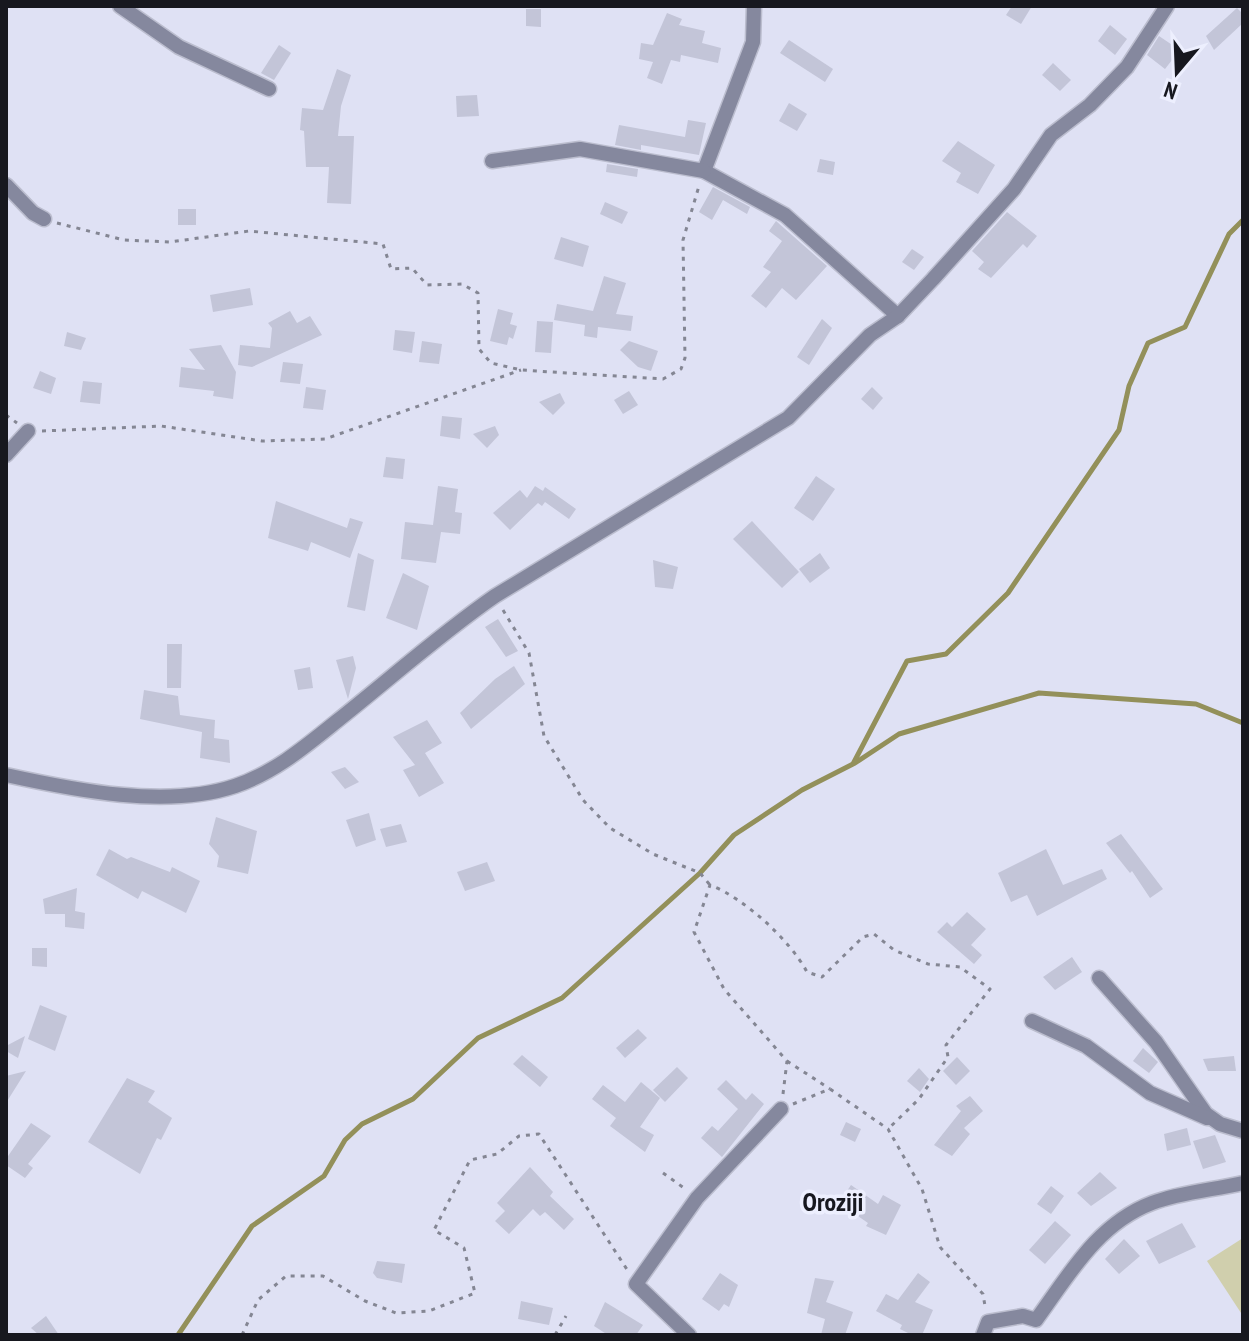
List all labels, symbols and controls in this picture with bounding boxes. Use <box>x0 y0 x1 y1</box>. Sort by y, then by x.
north arrow <box>1137 32 1217 112</box>
text: N <box>1160 76 1181 106</box>
district label: Oroziji <box>803 1185 863 1218</box>

